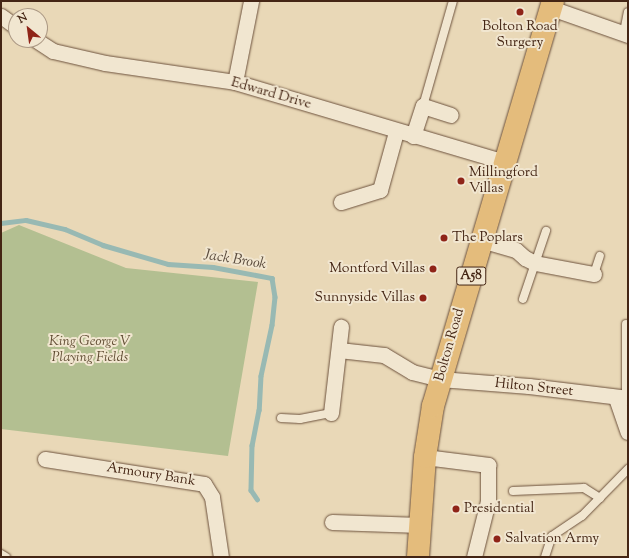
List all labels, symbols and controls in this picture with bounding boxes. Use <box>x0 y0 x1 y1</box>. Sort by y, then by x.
marker: Bolton Road Surgery <box>515 7 525 17</box>
north arrow <box>8 8 48 48</box>
text: N <box>15 9 30 28</box>
place label: Bolton Road Surgery <box>482 19 558 52</box>
street label: Edward Drive <box>229 75 313 113</box>
place label: Millingford Villas <box>469 165 538 198</box>
marker: Millingford Villas <box>456 176 466 186</box>
place label: The Poplars <box>452 230 523 246</box>
marker: The Poplars <box>439 233 449 243</box>
water label: Jack Brook <box>203 246 267 274</box>
place label: Montford Villas <box>329 261 425 277</box>
marker: Montford Villas <box>428 264 438 274</box>
road number: A58 <box>456 265 486 287</box>
place label: Sunnyside Villas <box>315 290 415 306</box>
marker: Sunnyside Villas <box>418 293 428 303</box>
street label: Bolton Road <box>432 306 468 384</box>
park label: King George V Playing Fields <box>49 334 131 366</box>
street label: Hilton Street <box>494 376 574 400</box>
street label: Armoury Bank <box>105 460 197 490</box>
place label: Presidential <box>464 501 534 517</box>
marker: Presidential <box>451 504 461 514</box>
place label: Salvation Army <box>505 531 599 547</box>
marker: Salvation Army <box>492 534 502 544</box>

